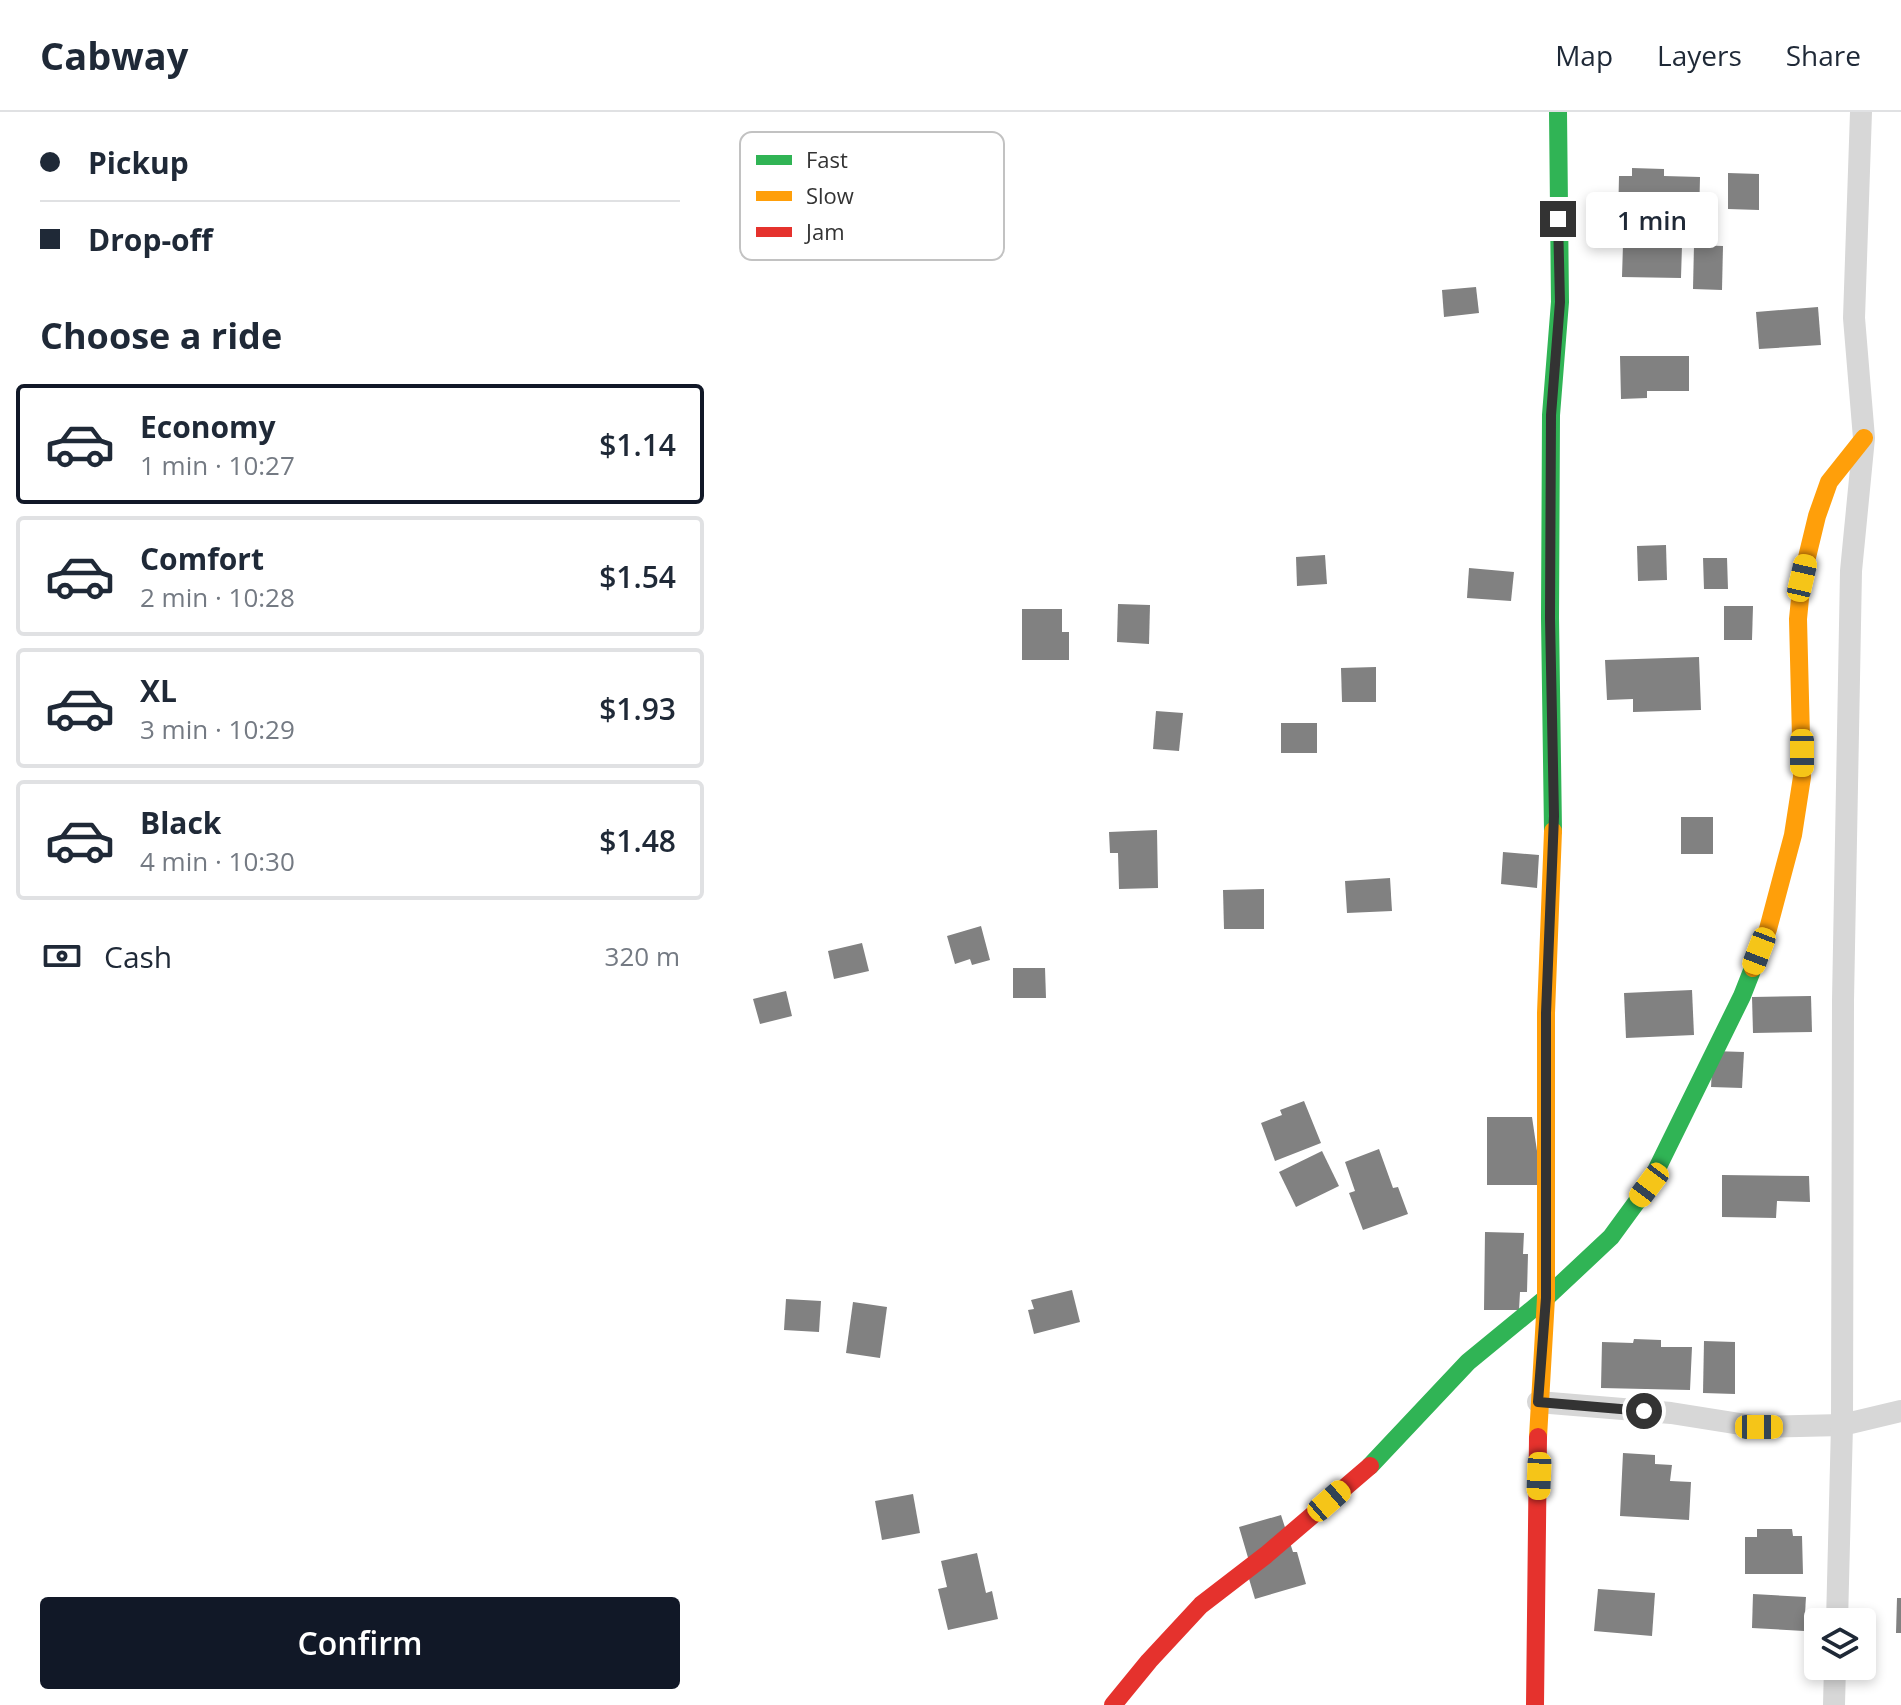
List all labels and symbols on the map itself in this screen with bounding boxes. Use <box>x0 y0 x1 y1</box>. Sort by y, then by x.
legend <box>740 132 1004 260</box>
text: Fast <box>806 144 848 174</box>
text: Slow <box>806 180 854 210</box>
callout: 1 min <box>1586 191 1718 247</box>
route end <box>1540 201 1576 237</box>
text: Jam <box>804 216 845 246</box>
car <box>1785 552 1819 604</box>
car <box>1790 729 1814 777</box>
car <box>1739 924 1779 978</box>
car <box>1625 1159 1673 1211</box>
route start <box>1626 1393 1662 1429</box>
car <box>1735 1415 1783 1439</box>
car <box>1526 1452 1552 1500</box>
car <box>1303 1476 1355 1526</box>

